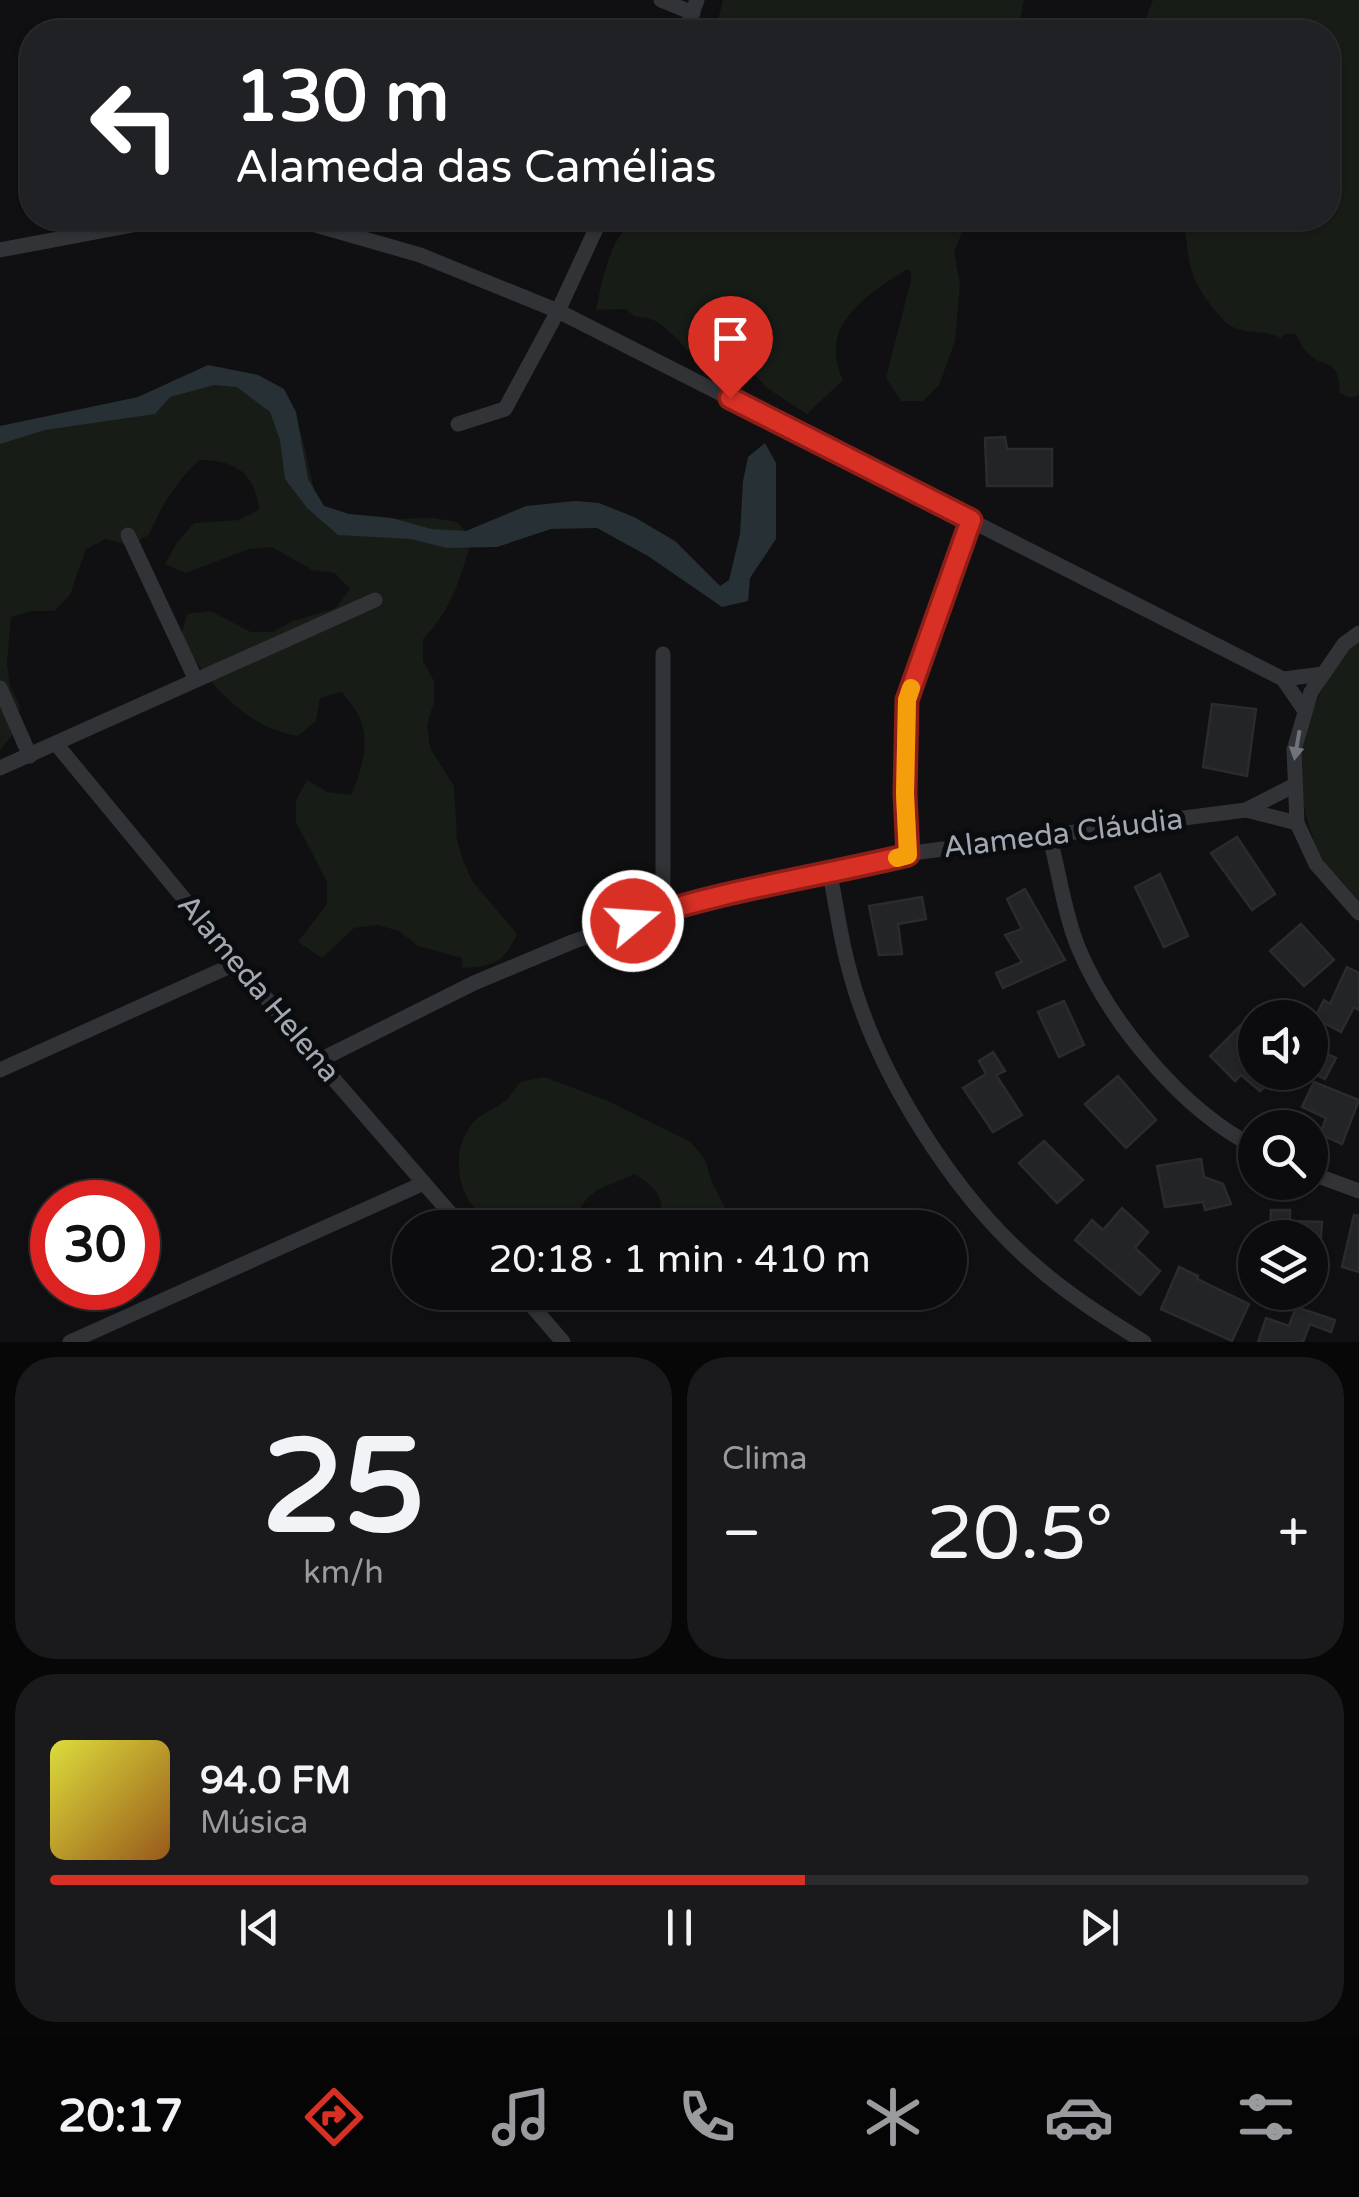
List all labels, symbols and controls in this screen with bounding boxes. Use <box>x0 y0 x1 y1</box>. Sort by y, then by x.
text: 130 m <box>235 56 449 140</box>
icon: left <box>70 60 200 190</box>
text: Alameda das Camélias <box>235 141 717 195</box>
pin <box>688 296 773 399</box>
icon: arrive <box>703 311 758 366</box>
one-way arrow <box>1289 730 1304 762</box>
street label: Alameda Cláudia <box>941 800 1185 867</box>
position arrow <box>581 869 685 973</box>
street label: Alameda Helena <box>169 887 348 1090</box>
map controls <box>1238 1000 1328 1310</box>
button: sound <box>1238 1000 1328 1090</box>
button: search <box>1238 1110 1328 1200</box>
speed limit sign: 30 <box>30 1180 160 1310</box>
button: layers <box>1238 1220 1328 1310</box>
text: 20:18 · 1 min · 410 m <box>488 1237 871 1283</box>
text: 25 <box>262 1411 425 1567</box>
text: Clima <box>722 1440 808 1478</box>
text: 20.5° <box>926 1489 1113 1579</box>
text: − <box>722 1501 761 1567</box>
text: + <box>1278 1501 1309 1567</box>
text: km/h <box>303 1554 384 1592</box>
text: 94.0 FM <box>200 1758 351 1804</box>
text: Música <box>200 1804 308 1842</box>
icon: previous <box>232 1900 287 1955</box>
icon: pause <box>652 1900 707 1955</box>
icon: next <box>1072 1900 1127 1955</box>
icon: directions <box>299 2082 369 2152</box>
icon: music <box>486 2082 556 2152</box>
icon: phone <box>672 2082 742 2152</box>
icon: climate <box>858 2082 928 2152</box>
icon: car <box>1044 2082 1114 2152</box>
icon: filters <box>1231 2082 1301 2152</box>
text: 20:17 <box>58 2090 183 2144</box>

